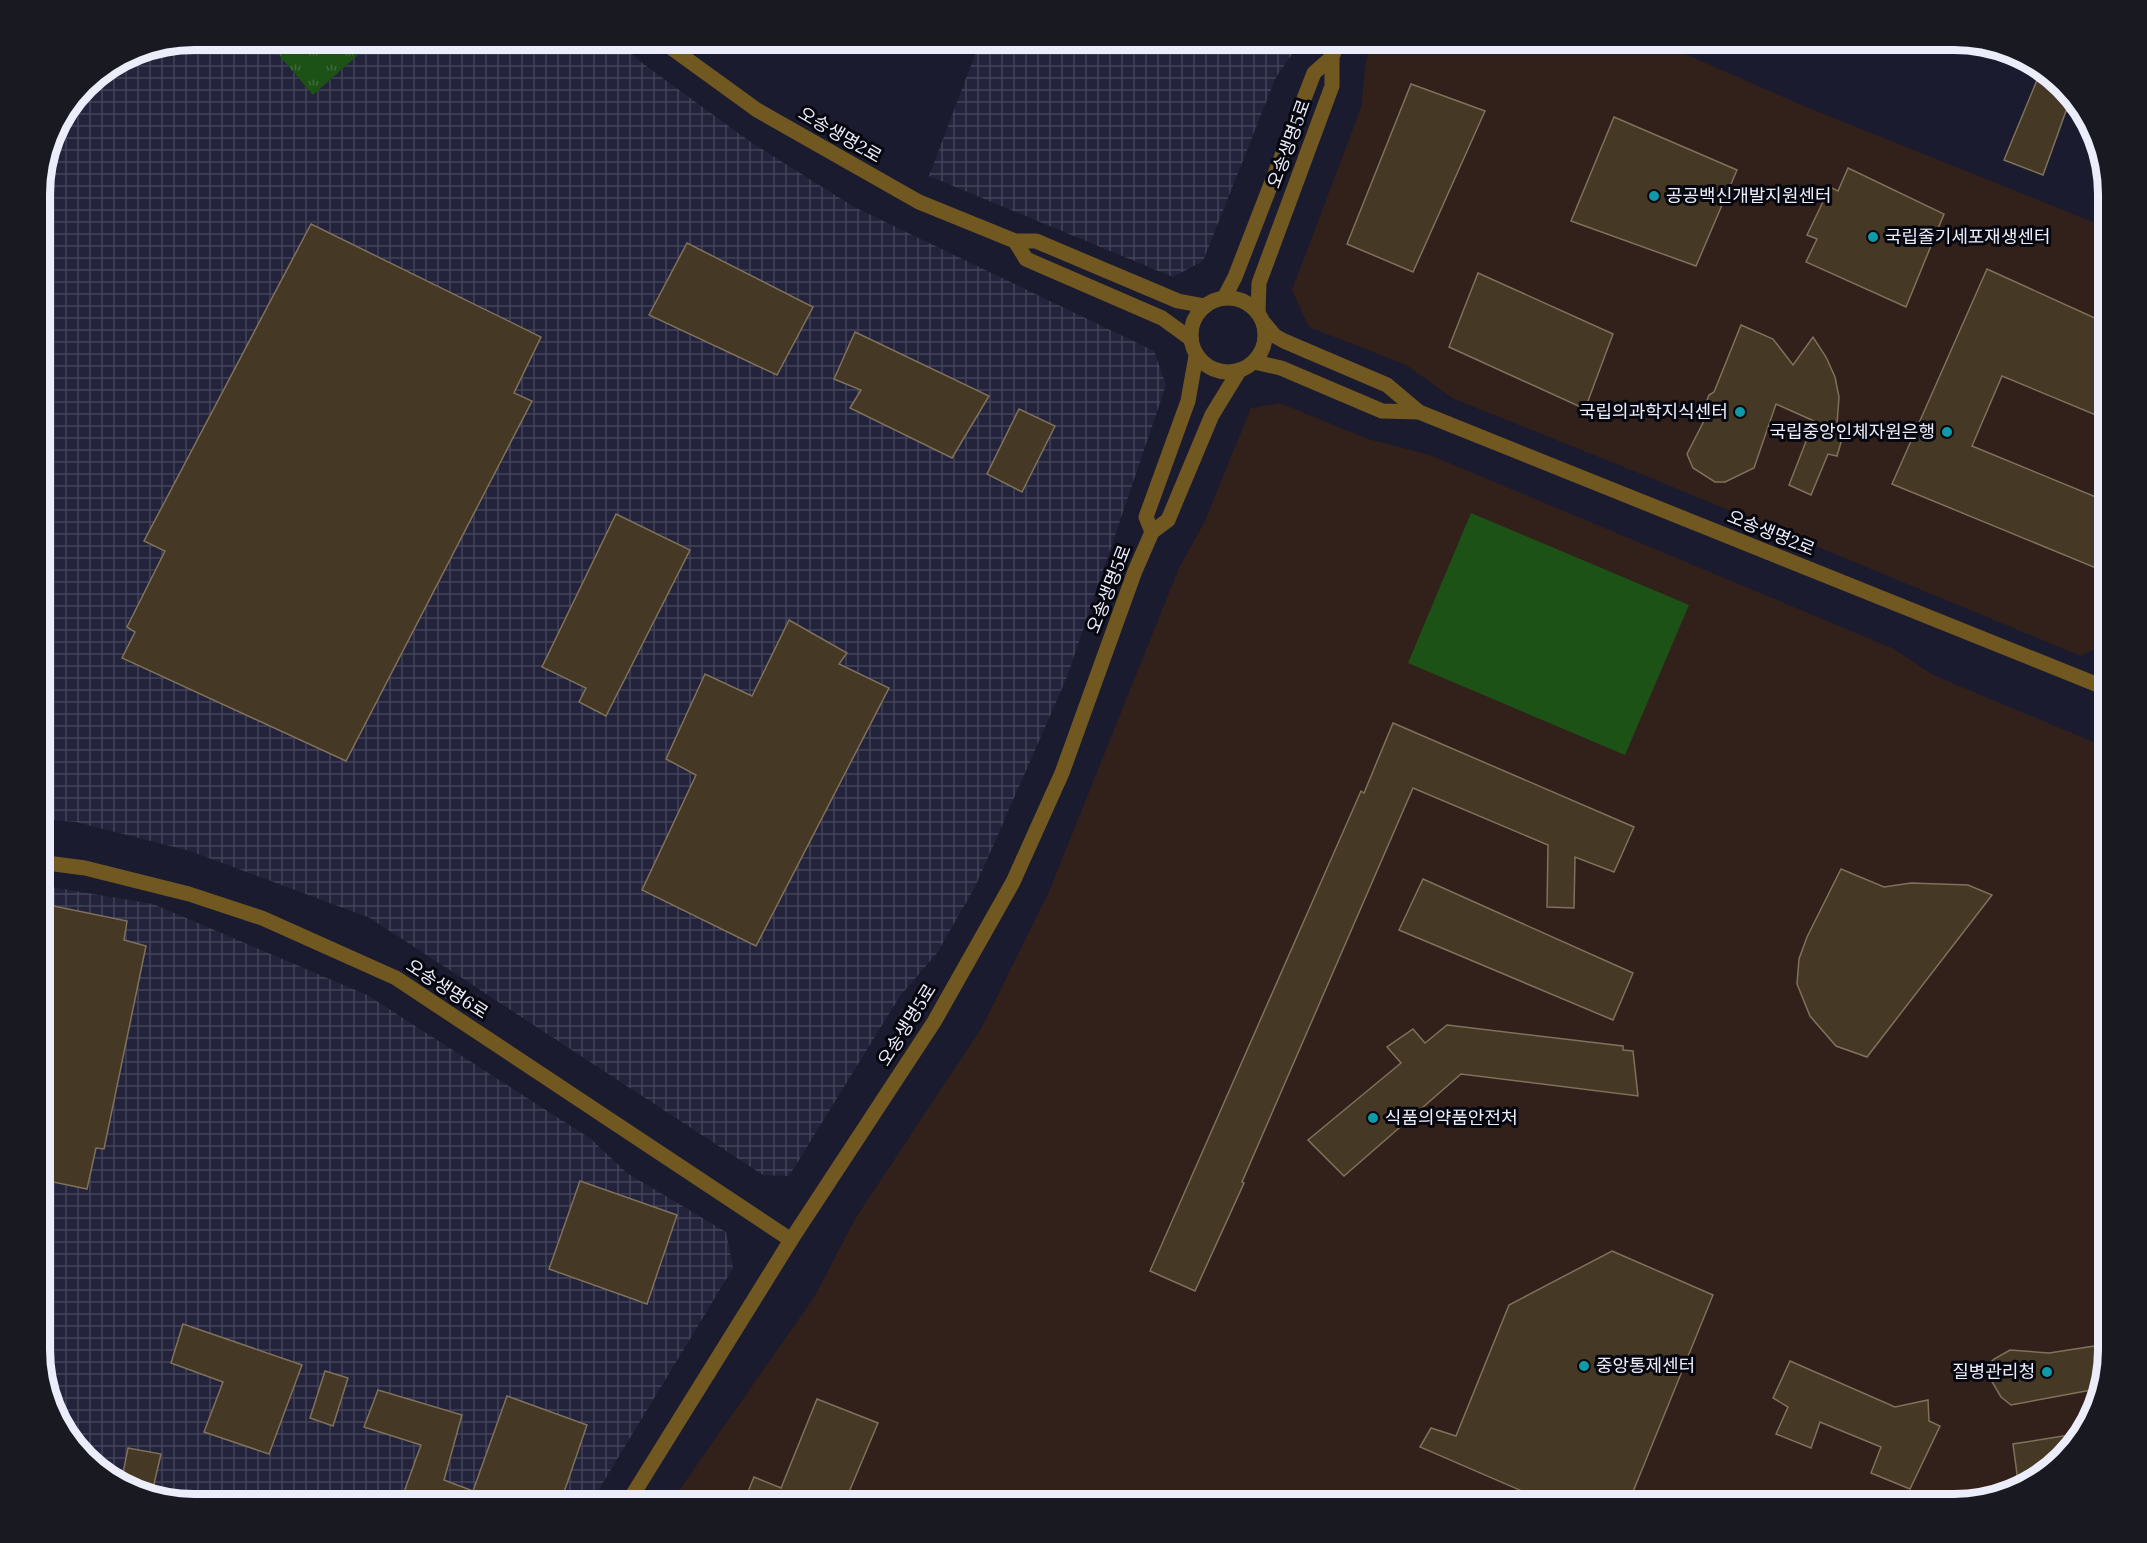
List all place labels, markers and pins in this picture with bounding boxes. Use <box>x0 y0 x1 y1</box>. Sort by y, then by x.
place label: 공공백신개발지원센터 <box>1666 184 1832 207</box>
marker: 공공백신개발지원센터 <box>1647 189 1661 203</box>
place label: 국립줄기세포재생센터 <box>1885 225 2051 248</box>
marker: 국립줄기세포재생센터 <box>1866 230 1880 244</box>
place label: 국립의과학지식센터 <box>1579 400 1728 423</box>
marker: 국립의과학지식센터 <box>1733 405 1747 419</box>
place label: 국립중앙인체자원은행 <box>1769 420 1935 443</box>
marker: 국립중앙인체자원은행 <box>1940 425 1954 439</box>
place label: 식품의약품안전처 <box>1385 1106 1517 1129</box>
marker: 식품의약품안전처 <box>1366 1111 1380 1125</box>
place label: 중앙통제센터 <box>1596 1354 1695 1377</box>
marker: 중앙통제센터 <box>1577 1359 1591 1373</box>
place label: 질병관리청 <box>1952 1360 2035 1383</box>
marker: 질병관리청 <box>2040 1365 2054 1379</box>

